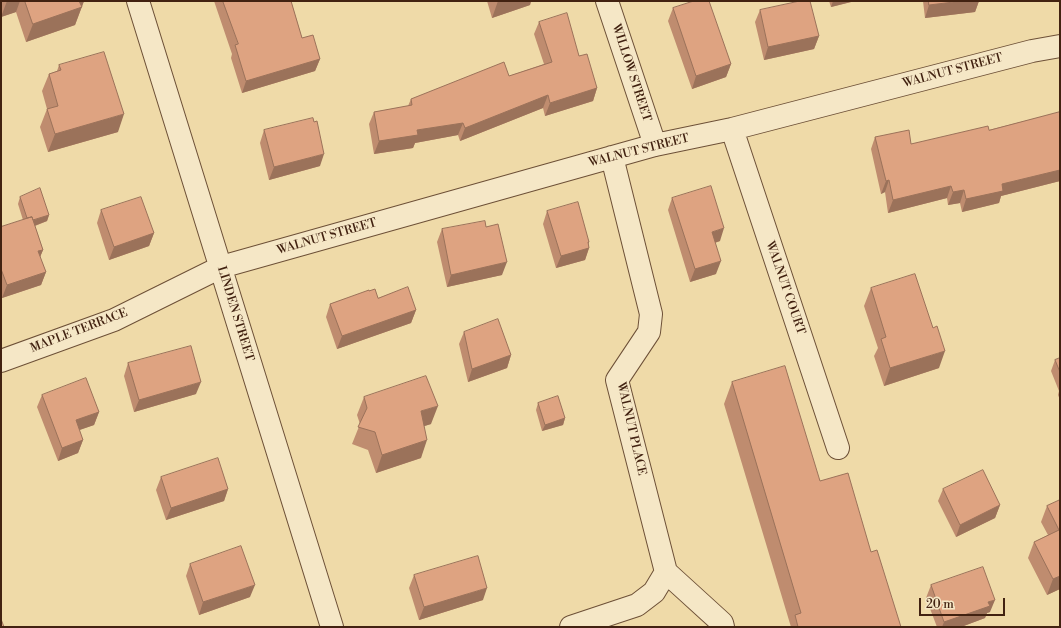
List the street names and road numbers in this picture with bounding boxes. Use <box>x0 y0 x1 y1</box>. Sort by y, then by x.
street label: WILLOW STREET <box>608 22 654 124</box>
street label: WALNUT STREET <box>901 51 1005 91</box>
street label: WALNUT STREET <box>587 132 691 170</box>
street label: WALNUT STREET <box>275 216 379 258</box>
street label: WALNUT COURT <box>762 239 808 337</box>
street label: LINDEN STREET <box>214 265 256 363</box>
street label: MAPLE TERRACE <box>28 306 130 356</box>
street label: WALNUT PLACE <box>613 381 649 477</box>

